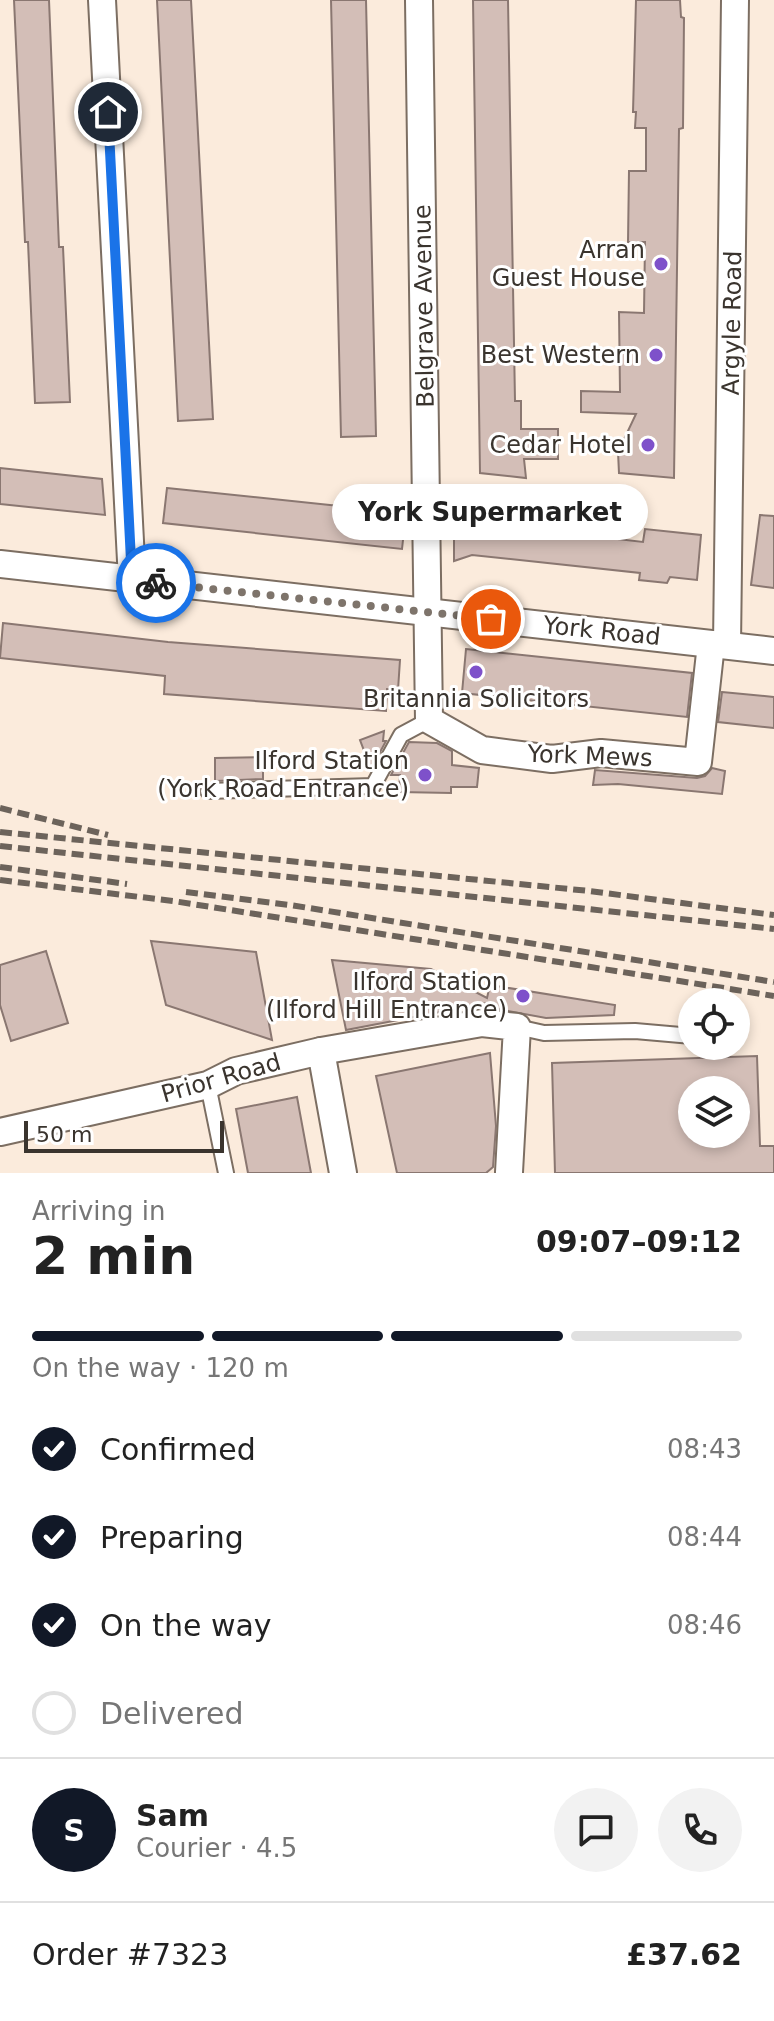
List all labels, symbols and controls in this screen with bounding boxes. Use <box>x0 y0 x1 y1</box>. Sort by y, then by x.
pin <box>74 78 142 146</box>
icon: home <box>86 90 130 134</box>
street label: Belgrave Avenue <box>408 204 440 408</box>
place label: Arran Guest House <box>492 236 645 292</box>
street label: Argyle Road <box>717 250 747 396</box>
marker: Arran Guest House <box>652 255 670 273</box>
place label: Best Western <box>481 341 640 369</box>
marker: Best Western <box>647 346 665 364</box>
place label: Cedar Hotel <box>489 431 632 459</box>
marker: Cedar Hotel <box>639 436 657 454</box>
callout: York Supermarket <box>333 483 649 539</box>
text: York Supermarket <box>358 497 622 527</box>
courier <box>116 543 196 623</box>
icon: bike <box>134 561 178 605</box>
pin <box>457 585 525 653</box>
icon: bag <box>469 597 513 641</box>
street label: York Road <box>541 611 662 651</box>
marker: Britannia Solicitors <box>467 663 485 681</box>
place label: Britannia Solicitors <box>363 685 589 713</box>
street label: York Mews <box>526 740 653 772</box>
place label: Ilford Station (York Road Entrance) <box>157 747 409 803</box>
marker: Ilford Station (York Road Entrance) <box>416 766 434 784</box>
place label: Ilford Station (Ilford Hill Entrance) <box>266 968 507 1024</box>
marker: Ilford Station (Ilford Hill Entrance) <box>514 987 532 1005</box>
map controls <box>678 988 750 1148</box>
button: locate <box>678 988 750 1060</box>
street label: Prior Road <box>158 1048 284 1108</box>
button: layers <box>678 1076 750 1148</box>
scale bar <box>24 1117 224 1153</box>
text: 50 m <box>36 1122 92 1147</box>
text: Arriving in <box>32 1196 166 1226</box>
text: 09:07–09:12 <box>536 1224 742 1259</box>
text: 2 min <box>32 1226 195 1286</box>
text: On the way · 120 m <box>32 1353 289 1383</box>
icon: check <box>32 1427 76 1471</box>
text: Confirmed <box>100 1432 256 1467</box>
text: 08:43 <box>667 1434 742 1464</box>
icon: check <box>32 1515 76 1559</box>
text: Preparing <box>100 1520 244 1555</box>
text: 08:44 <box>667 1522 742 1552</box>
icon: check <box>32 1603 76 1647</box>
text: On the way <box>100 1608 272 1643</box>
text: 08:46 <box>667 1610 742 1640</box>
text: Delivered <box>100 1696 244 1731</box>
button: chat <box>554 1788 638 1872</box>
button: phone <box>658 1788 742 1872</box>
text: Sam <box>136 1798 209 1833</box>
text: S <box>63 1813 85 1848</box>
text: Courier · 4.5 <box>136 1833 297 1863</box>
text: Order #7323 <box>32 1937 228 1972</box>
text: £37.62 <box>626 1937 742 1972</box>

